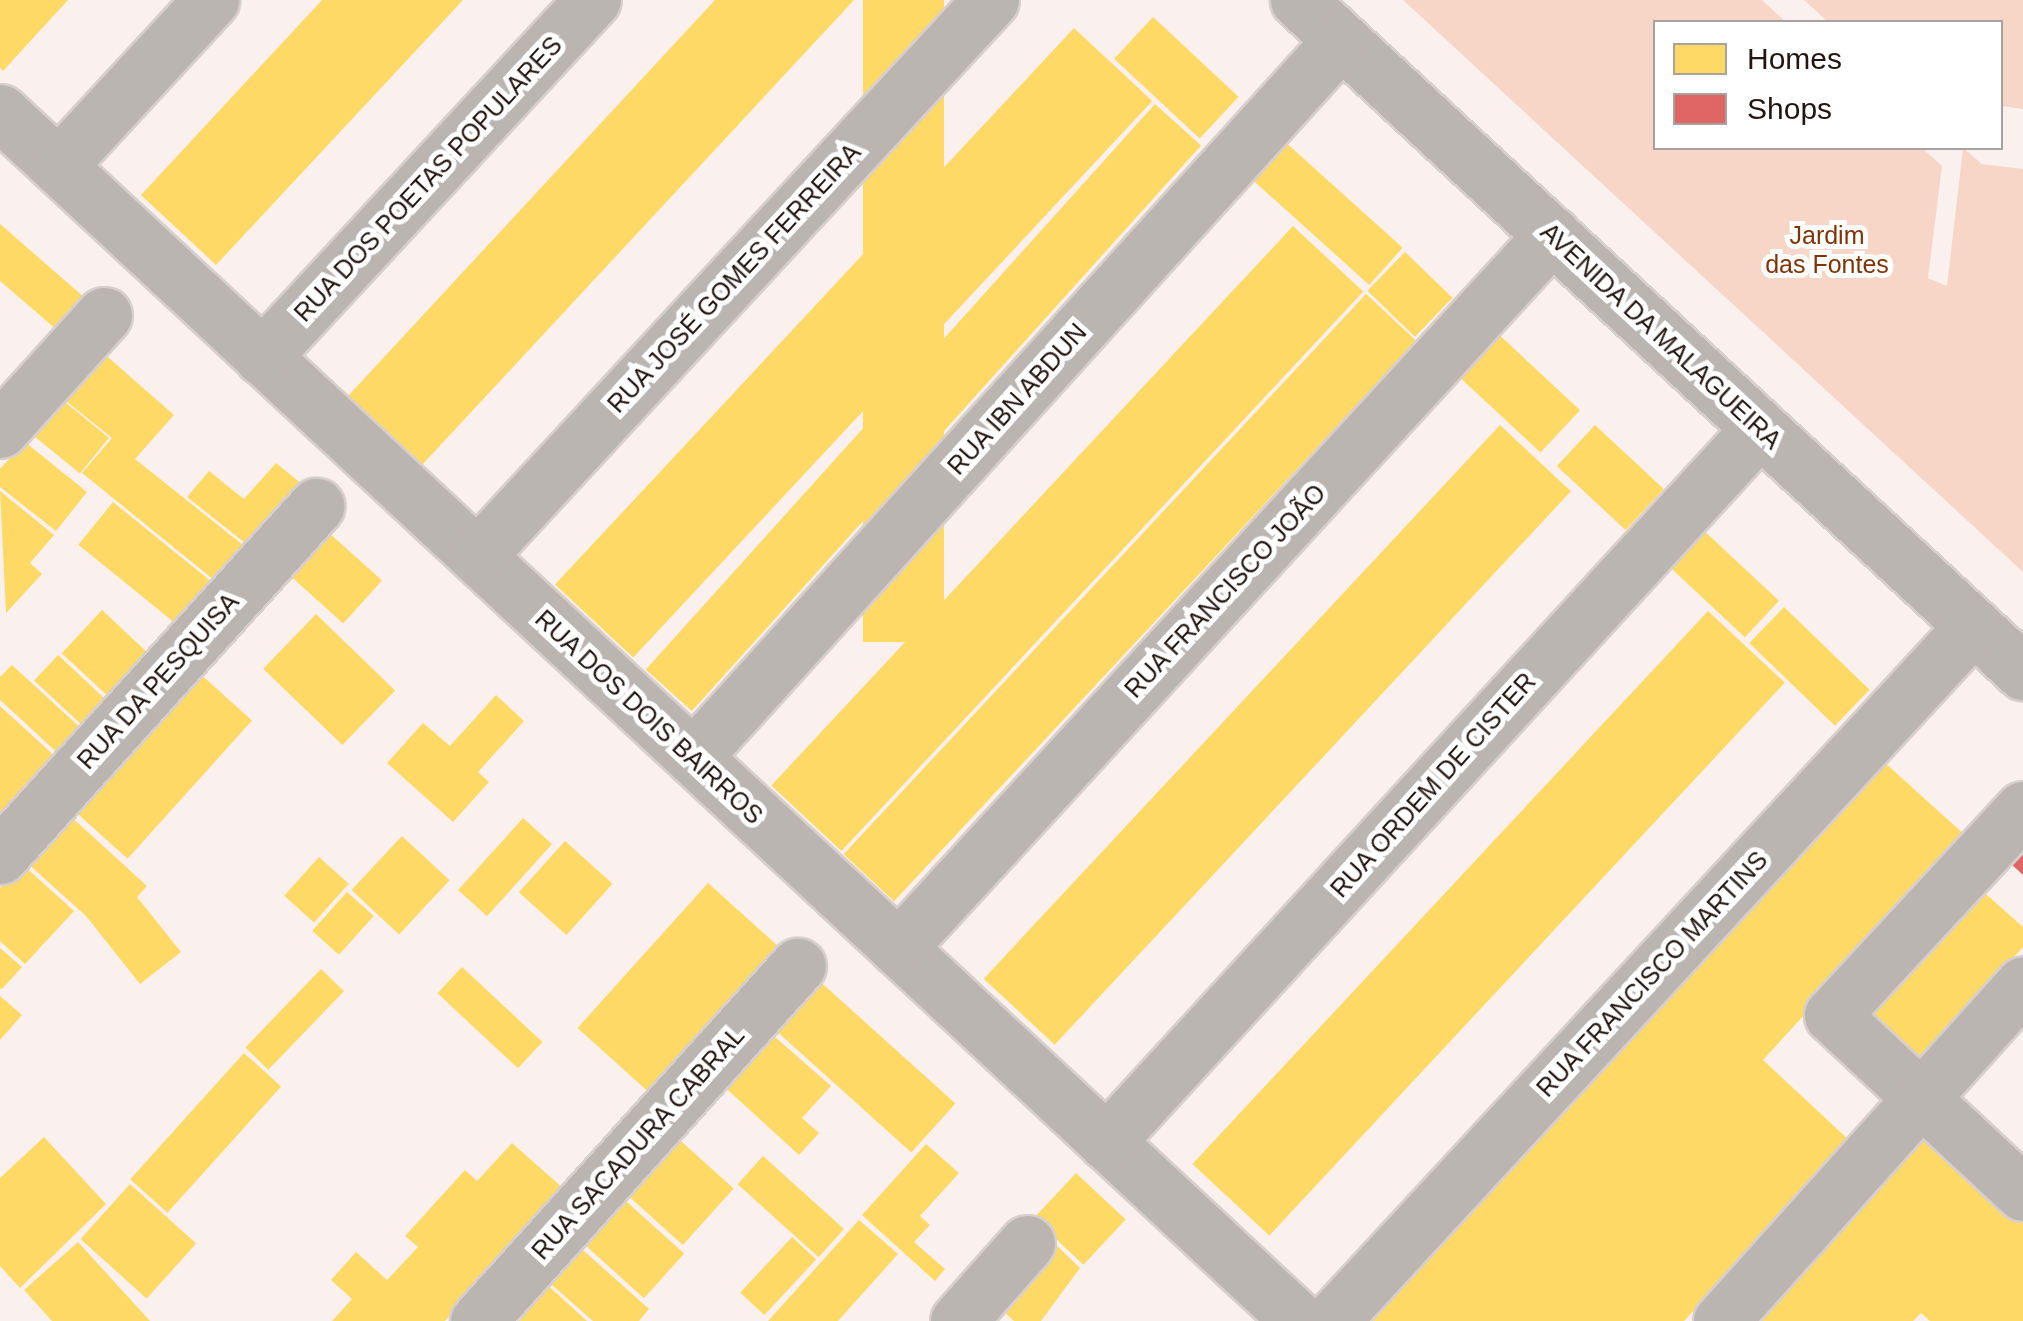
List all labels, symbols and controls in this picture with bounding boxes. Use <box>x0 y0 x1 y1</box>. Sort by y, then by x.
legend <box>1653 20 2003 150</box>
street label: RUA DOS POETAS POPULARES <box>287 30 569 328</box>
text: Homes <box>1747 42 1842 75</box>
text: Shops <box>1747 92 1832 125</box>
street label: RUA JOSÉ GOMES FERREIRA <box>601 137 867 419</box>
street label: AVENIDA DA MALAGUEIRA <box>1534 216 1788 456</box>
park label: Jardim das Fontes <box>1765 221 1889 280</box>
street label: RUA IBN ABDUN <box>940 316 1094 482</box>
street label: RUA FRANCISCO JOÃO <box>1118 478 1332 704</box>
street label: RUA DA PESQUISA <box>70 586 246 776</box>
street label: RUA DOS DOIS BAIRROS <box>529 603 769 831</box>
street label: RUA ORDEM DE CISTER <box>1324 666 1542 904</box>
street label: RUA FRANCISCO MARTINS <box>1530 845 1774 1103</box>
street label: RUA SACADURA CABRAL <box>525 1019 751 1267</box>

